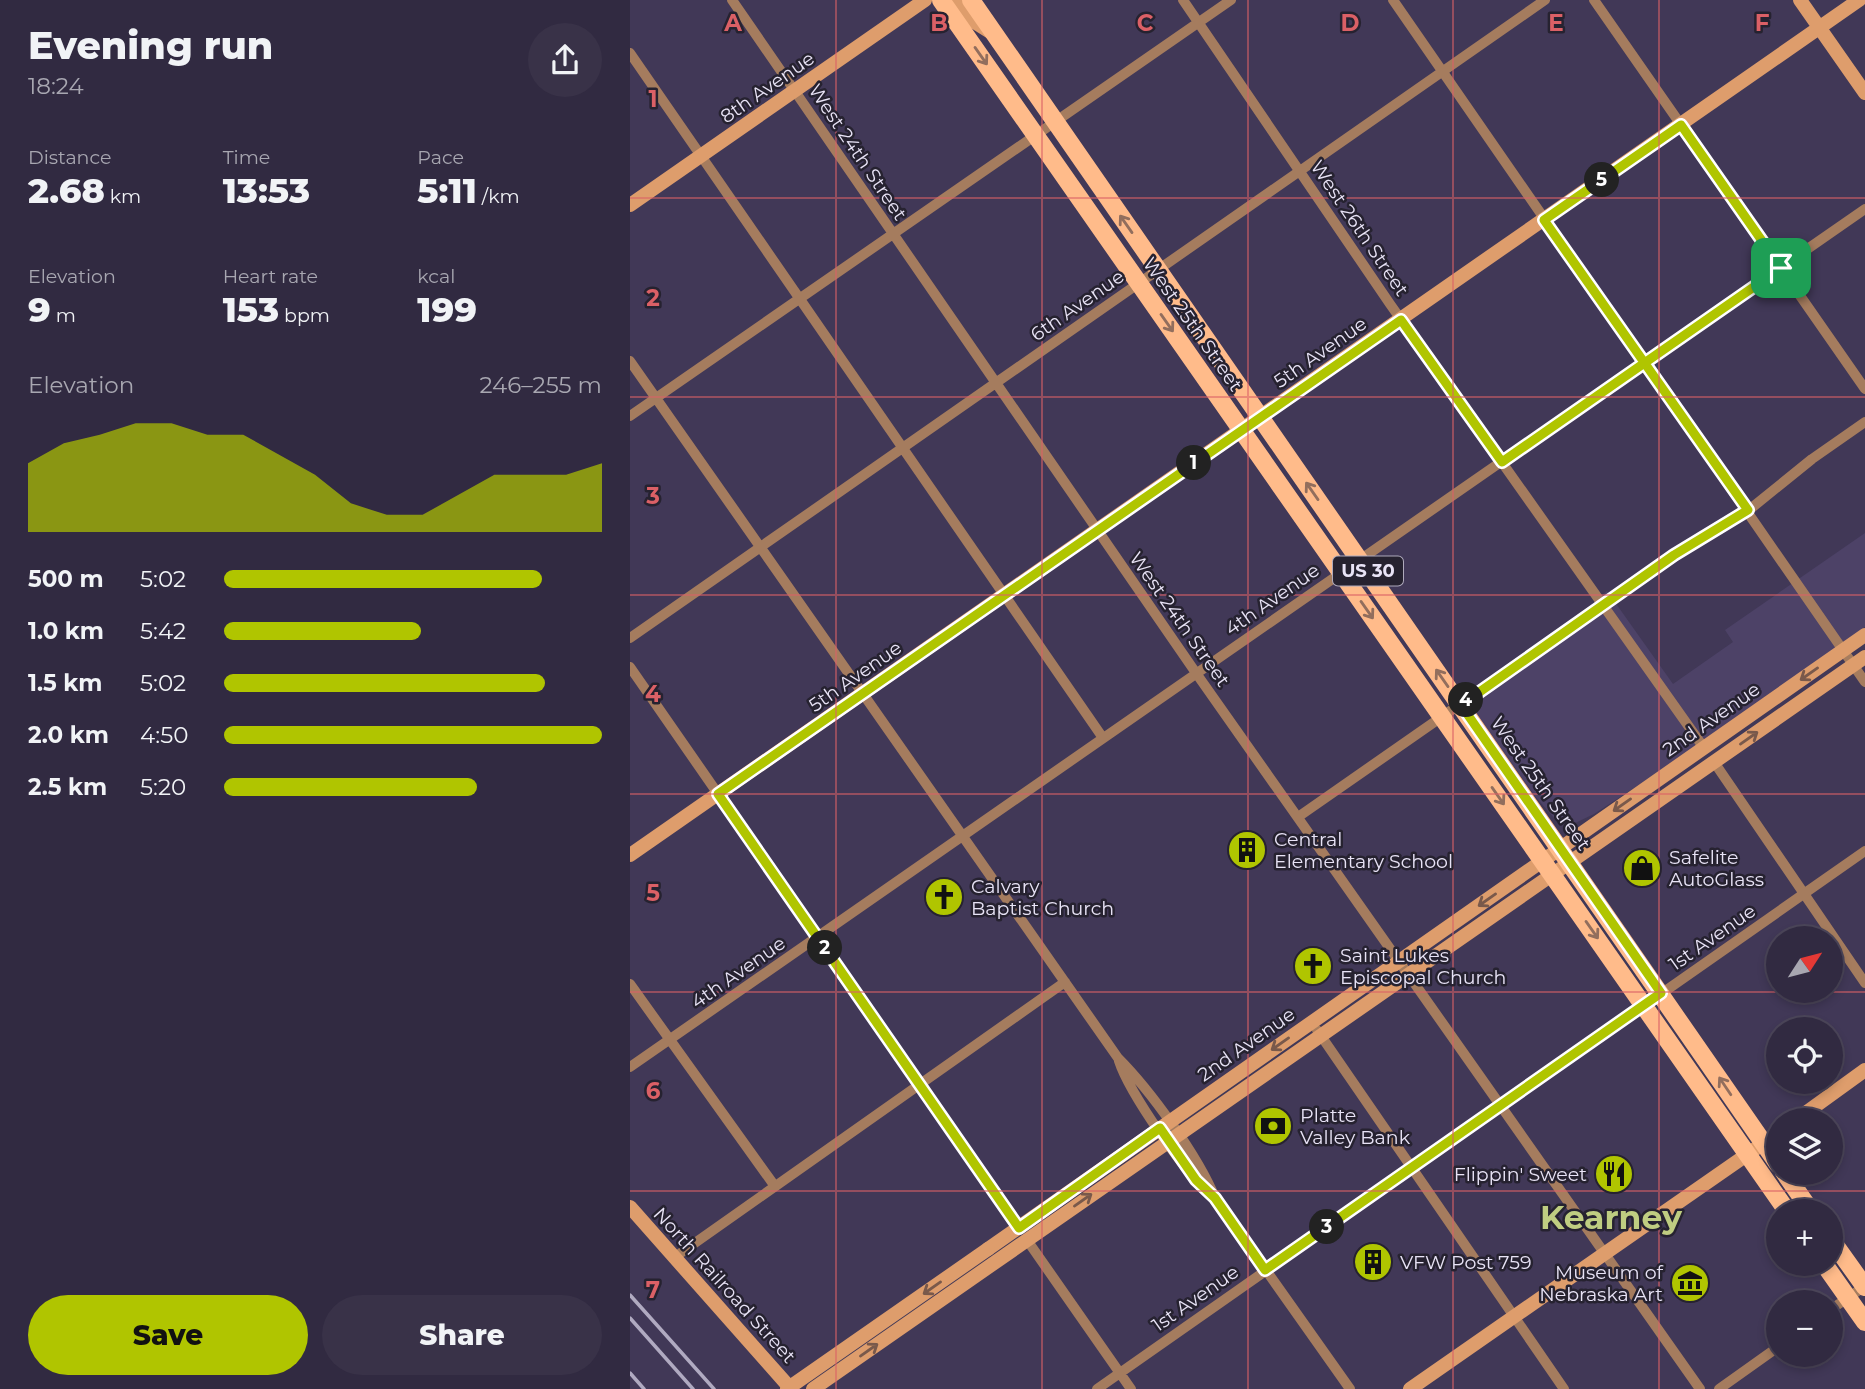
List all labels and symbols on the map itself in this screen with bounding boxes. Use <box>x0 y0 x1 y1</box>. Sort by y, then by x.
text: A <box>723 9 742 37</box>
text: B <box>930 9 948 37</box>
text: C <box>1137 9 1154 37</box>
text: D <box>1341 9 1360 37</box>
text: E <box>1548 9 1564 37</box>
text: F <box>1755 9 1770 37</box>
one-way arrow <box>974 46 988 65</box>
street label: 8th Avenue <box>716 47 819 128</box>
street label: West 24th Street <box>803 80 912 225</box>
text: 1 <box>648 85 658 113</box>
street label: West 26th Street <box>1306 156 1414 301</box>
pin: 5 <box>1584 162 1620 198</box>
one-way arrow <box>1119 214 1133 234</box>
pin <box>1751 238 1811 298</box>
street label: West 25th Street <box>1138 253 1247 396</box>
street label: 6th Avenue <box>1026 265 1128 346</box>
text: 2 <box>646 284 660 312</box>
street label: 5th Avenue <box>1269 312 1371 393</box>
one-way arrow <box>1160 313 1174 332</box>
pin: 1 <box>1176 446 1212 480</box>
text: 3 <box>645 482 660 510</box>
one-way arrow <box>1305 482 1319 501</box>
street label: West 24th Street <box>1124 547 1235 691</box>
road number: US 30 <box>1333 556 1403 586</box>
street label: 4th Avenue <box>1221 558 1324 640</box>
one-way arrow <box>1360 600 1374 619</box>
street label: 5th Avenue <box>804 636 906 717</box>
one-way arrow <box>1800 667 1819 681</box>
one-way arrow <box>1435 669 1449 688</box>
street label: 2nd Avenue <box>1658 678 1764 761</box>
text: 4 <box>645 680 661 708</box>
pin: 4 <box>1448 682 1484 718</box>
street label: West 25th Street <box>1486 712 1595 855</box>
one-way arrow <box>1739 731 1758 745</box>
one-way arrow <box>1491 786 1505 805</box>
one-way arrow <box>1613 798 1632 812</box>
place label: Central Elementary School <box>1274 828 1453 873</box>
building icon: Central Elementary School <box>1226 829 1268 871</box>
place label: Safelite AutoGlass <box>1669 846 1764 891</box>
shop icon: Safelite AutoGlass <box>1621 847 1663 889</box>
place label: Calvary Baptist Church <box>971 875 1114 920</box>
church icon: Calvary Baptist Church <box>923 876 965 918</box>
text: 5 <box>646 879 660 907</box>
one-way arrow <box>1478 893 1497 907</box>
street label: 1st Avenue <box>1665 899 1760 976</box>
one-way arrow <box>1585 920 1599 939</box>
north arrow <box>1766 926 1843 1003</box>
pin: 2 <box>808 930 842 965</box>
street label: 4th Avenue <box>687 931 790 1013</box>
place label: Saint Lukes Episcopal Church <box>1340 944 1506 989</box>
church icon: Saint Lukes Episcopal Church <box>1292 945 1334 987</box>
street label: 2nd Avenue <box>1193 1003 1299 1086</box>
one-way arrow <box>1271 1037 1290 1051</box>
text: 6 <box>646 1077 661 1105</box>
one-way arrow <box>1718 1077 1732 1096</box>
place label: Platte Valley Bank <box>1300 1104 1411 1149</box>
bank icon: Platte Valley Bank <box>1252 1105 1294 1147</box>
restaurant icon: Flippin' Sweet <box>1593 1153 1635 1195</box>
place label: Flippin' Sweet <box>1454 1163 1587 1186</box>
one-way arrow <box>1073 1193 1092 1207</box>
district label: Kearney <box>1540 1197 1682 1237</box>
street label: North Railroad Street <box>649 1203 801 1368</box>
pin: 3 <box>1310 1210 1344 1244</box>
building icon: VFW Post 759 <box>1352 1241 1394 1283</box>
place label: VFW Post 759 <box>1400 1251 1532 1274</box>
street label: 1st Avenue <box>1148 1260 1243 1337</box>
place label: Museum of Nebraska Art <box>1539 1261 1665 1306</box>
museum icon: Museum of Nebraska Art <box>1669 1262 1711 1304</box>
text: 7 <box>646 1276 660 1304</box>
one-way arrow <box>923 1281 942 1295</box>
one-way arrow <box>859 1343 878 1357</box>

